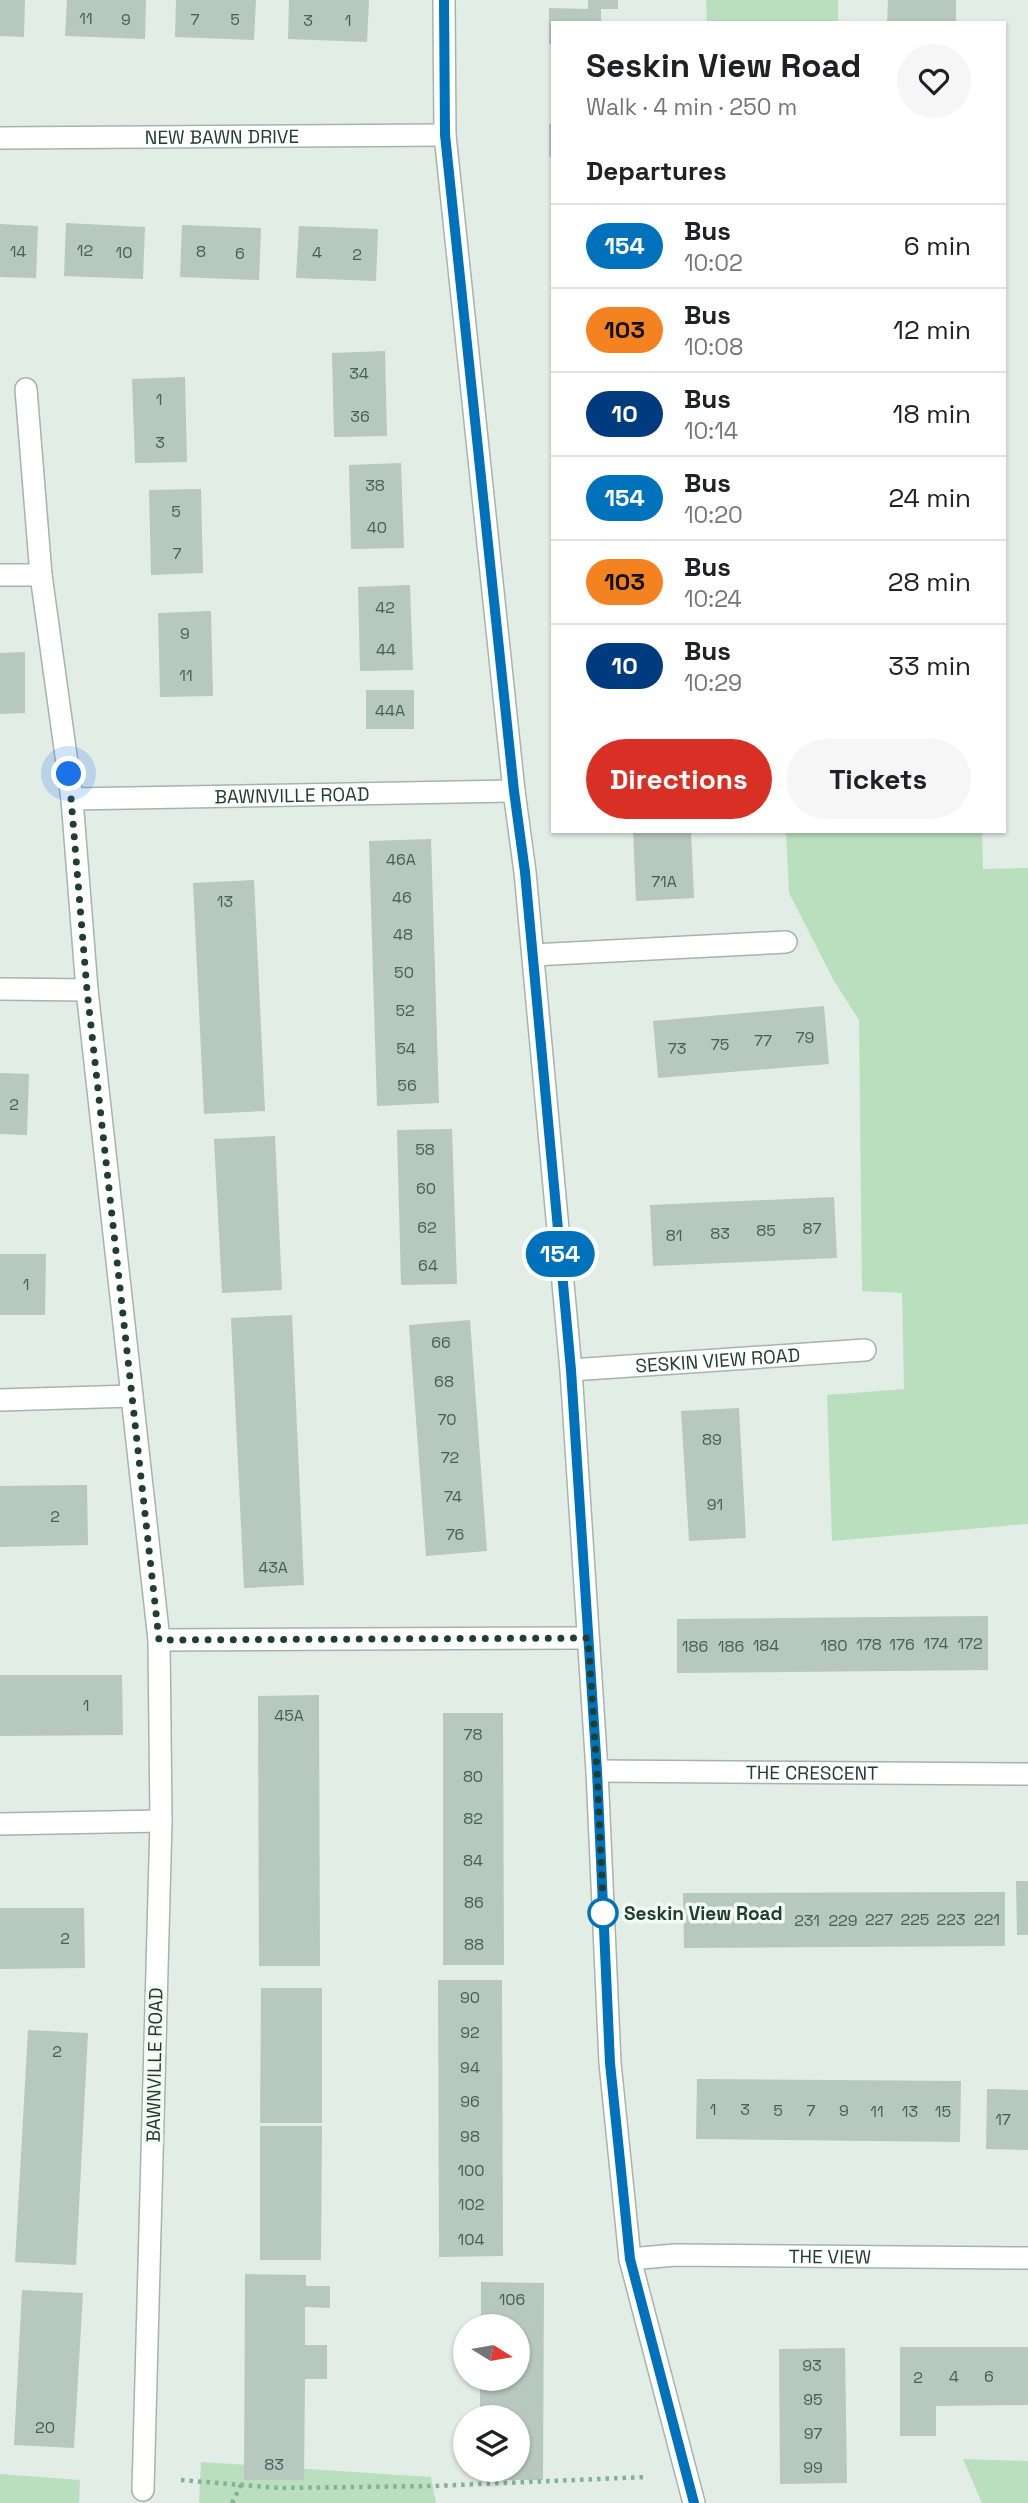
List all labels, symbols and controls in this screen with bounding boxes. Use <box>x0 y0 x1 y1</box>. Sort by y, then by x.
house number: 11 <box>79 8 93 29</box>
house number: 9 <box>121 9 131 30</box>
house number: 7 <box>190 9 200 30</box>
house number: 5 <box>230 9 240 30</box>
house number: 3 <box>303 10 313 31</box>
house number: 1 <box>345 10 351 31</box>
button: heart <box>897 44 971 118</box>
text: Seskin View Road <box>586 45 861 87</box>
text: Walk · 4 min · 250 m <box>586 92 797 122</box>
street label: NEW BAWN DRIVE <box>145 124 299 150</box>
text: Departures <box>586 154 727 188</box>
text: Bus <box>684 214 731 248</box>
text: 6 min <box>904 229 971 263</box>
text: 154 <box>604 230 645 261</box>
house number: 12 <box>77 240 93 261</box>
house number: 14 <box>10 241 26 262</box>
house number: 8 <box>196 241 206 262</box>
house number: 10 <box>116 242 132 263</box>
house number: 4 <box>312 242 322 263</box>
house number: 6 <box>235 243 245 264</box>
house number: 2 <box>352 244 362 265</box>
text: 10:02 <box>684 248 743 278</box>
text: Bus <box>684 298 731 332</box>
text: 12 min <box>893 313 971 347</box>
text: 103 <box>604 314 645 345</box>
text: 10:08 <box>684 332 743 362</box>
house number: 34 <box>349 363 369 384</box>
text: Bus <box>684 382 731 416</box>
house number: 1 <box>156 389 162 410</box>
text: 18 min <box>893 397 971 431</box>
text: 10 <box>611 398 638 429</box>
house number: 36 <box>350 406 370 427</box>
text: 10:14 <box>684 416 738 446</box>
house number: 3 <box>155 432 165 453</box>
text: Bus <box>684 466 731 500</box>
house number: 38 <box>365 475 385 496</box>
text: 24 min <box>888 481 971 515</box>
text: 154 <box>604 482 645 513</box>
text: 10:20 <box>684 500 743 530</box>
house number: 5 <box>171 501 181 522</box>
house number: 40 <box>367 517 387 538</box>
house number: 7 <box>172 543 182 564</box>
text: Bus <box>684 550 731 584</box>
text: 28 min <box>888 565 971 599</box>
text: 103 <box>604 566 645 597</box>
text: 10:24 <box>684 584 742 614</box>
house number: 42 <box>375 597 395 618</box>
house number: 9 <box>180 623 190 644</box>
text: Bus <box>684 634 731 668</box>
house number: 44 <box>376 639 396 660</box>
text: 33 min <box>888 649 971 683</box>
text: 10 <box>611 650 638 681</box>
house number: 11 <box>179 665 193 686</box>
text: 10:29 <box>684 668 742 698</box>
house number: 44A <box>375 700 405 721</box>
button: Directions <box>586 739 772 819</box>
button: Tickets <box>786 739 971 819</box>
your location <box>51 756 86 791</box>
street label: BAWNVILLE ROAD <box>214 782 370 809</box>
house number: 46A <box>386 849 416 870</box>
house number: 71A <box>651 871 677 892</box>
house number: 46 <box>392 887 412 908</box>
house number: 13 <box>217 891 233 912</box>
house number: 48 <box>393 924 413 945</box>
house number: 50 <box>394 962 414 983</box>
house number: 52 <box>395 1000 415 1021</box>
house number: 79 <box>796 1027 814 1048</box>
house number: 77 <box>754 1030 772 1051</box>
house number: 75 <box>711 1034 729 1055</box>
house number: 54 <box>396 1038 416 1059</box>
house number: 73 <box>668 1038 686 1059</box>
house number: 56 <box>397 1075 417 1096</box>
house number: 2 <box>9 1094 19 1115</box>
house number: 58 <box>415 1139 435 1160</box>
house number: 60 <box>416 1178 436 1199</box>
house number: 62 <box>417 1217 437 1238</box>
house number: 87 <box>803 1218 821 1239</box>
house number: 85 <box>756 1220 776 1241</box>
house number: 83 <box>710 1223 730 1244</box>
house number: 81 <box>666 1225 682 1246</box>
line badge: 154 <box>520 1231 600 1277</box>
text: 154 <box>540 1238 580 1269</box>
house number: 64 <box>418 1255 438 1276</box>
house number: 1 <box>23 1274 29 1295</box>
house number: 66 <box>431 1332 451 1353</box>
street label: SESKIN VIEW ROAD <box>634 1342 801 1379</box>
house number: 68 <box>434 1371 454 1392</box>
house number: 70 <box>437 1409 457 1430</box>
house number: 89 <box>702 1429 722 1450</box>
house number: 72 <box>441 1447 459 1468</box>
house number: 74 <box>444 1486 462 1507</box>
house number: 91 <box>707 1494 723 1515</box>
house number: 2 <box>50 1506 60 1527</box>
house number: 76 <box>446 1524 464 1545</box>
house number: 43A <box>258 1557 288 1578</box>
house number: 174 <box>924 1633 948 1654</box>
house number: 172 <box>957 1633 983 1654</box>
house number: 178 <box>856 1634 882 1655</box>
house number: 176 <box>889 1634 915 1655</box>
house number: 184 <box>753 1635 779 1656</box>
house number: 180 <box>821 1635 847 1656</box>
house number: 186 <box>682 1636 708 1657</box>
house number: 186 <box>718 1636 744 1657</box>
house number: 1 <box>83 1695 89 1716</box>
house number: 45A <box>274 1705 304 1726</box>
house number: 78 <box>464 1724 483 1745</box>
street label: THE CRESCENT <box>746 1760 878 1786</box>
house number: 80 <box>463 1766 483 1787</box>
house number: 82 <box>463 1808 483 1829</box>
house number: 84 <box>463 1850 483 1871</box>
house number: 86 <box>464 1892 484 1913</box>
marker: Seskin View Road <box>588 1898 618 1928</box>
place label: Seskin View Road <box>624 1901 783 1926</box>
house number: 227 <box>865 1909 893 1930</box>
house number: 225 <box>901 1909 929 1930</box>
house number: 223 <box>937 1909 965 1930</box>
house number: 221 <box>974 1909 1000 1930</box>
house number: 231 <box>794 1910 820 1931</box>
house number: 229 <box>828 1910 858 1931</box>
house number: 2 <box>60 1928 70 1949</box>
house number: 88 <box>464 1934 484 1955</box>
street label: BAWNVILLE ROAD <box>141 1987 168 2143</box>
house number: 90 <box>460 1987 480 2008</box>
house number: 92 <box>460 2022 480 2043</box>
house number: 2 <box>52 2041 62 2062</box>
house number: 94 <box>460 2057 480 2078</box>
house number: 96 <box>460 2091 480 2112</box>
house number: 1 <box>710 2099 716 2120</box>
house number: 3 <box>740 2099 750 2120</box>
house number: 5 <box>773 2100 783 2121</box>
house number: 7 <box>806 2100 816 2121</box>
house number: 9 <box>839 2100 849 2121</box>
house number: 11 <box>870 2101 884 2122</box>
house number: 13 <box>902 2101 918 2122</box>
house number: 15 <box>935 2101 951 2122</box>
house number: 17 <box>995 2109 1011 2130</box>
house number: 98 <box>460 2126 480 2147</box>
house number: 100 <box>457 2160 485 2181</box>
house number: 102 <box>458 2194 484 2215</box>
house number: 104 <box>458 2229 484 2250</box>
street label: THE VIEW <box>788 2244 871 2270</box>
house number: 106 <box>499 2289 525 2310</box>
north arrow <box>453 2314 530 2390</box>
map controls <box>453 2314 530 2482</box>
house number: 93 <box>802 2355 822 2376</box>
house number: 4 <box>949 2366 959 2387</box>
house number: 6 <box>984 2366 994 2387</box>
house number: 2 <box>913 2367 923 2388</box>
house number: 95 <box>803 2389 823 2410</box>
button: layers <box>453 2405 530 2482</box>
house number: 20 <box>35 2417 55 2438</box>
house number: 97 <box>804 2423 822 2444</box>
house number: 83 <box>264 2454 284 2475</box>
house number: 99 <box>803 2457 823 2478</box>

